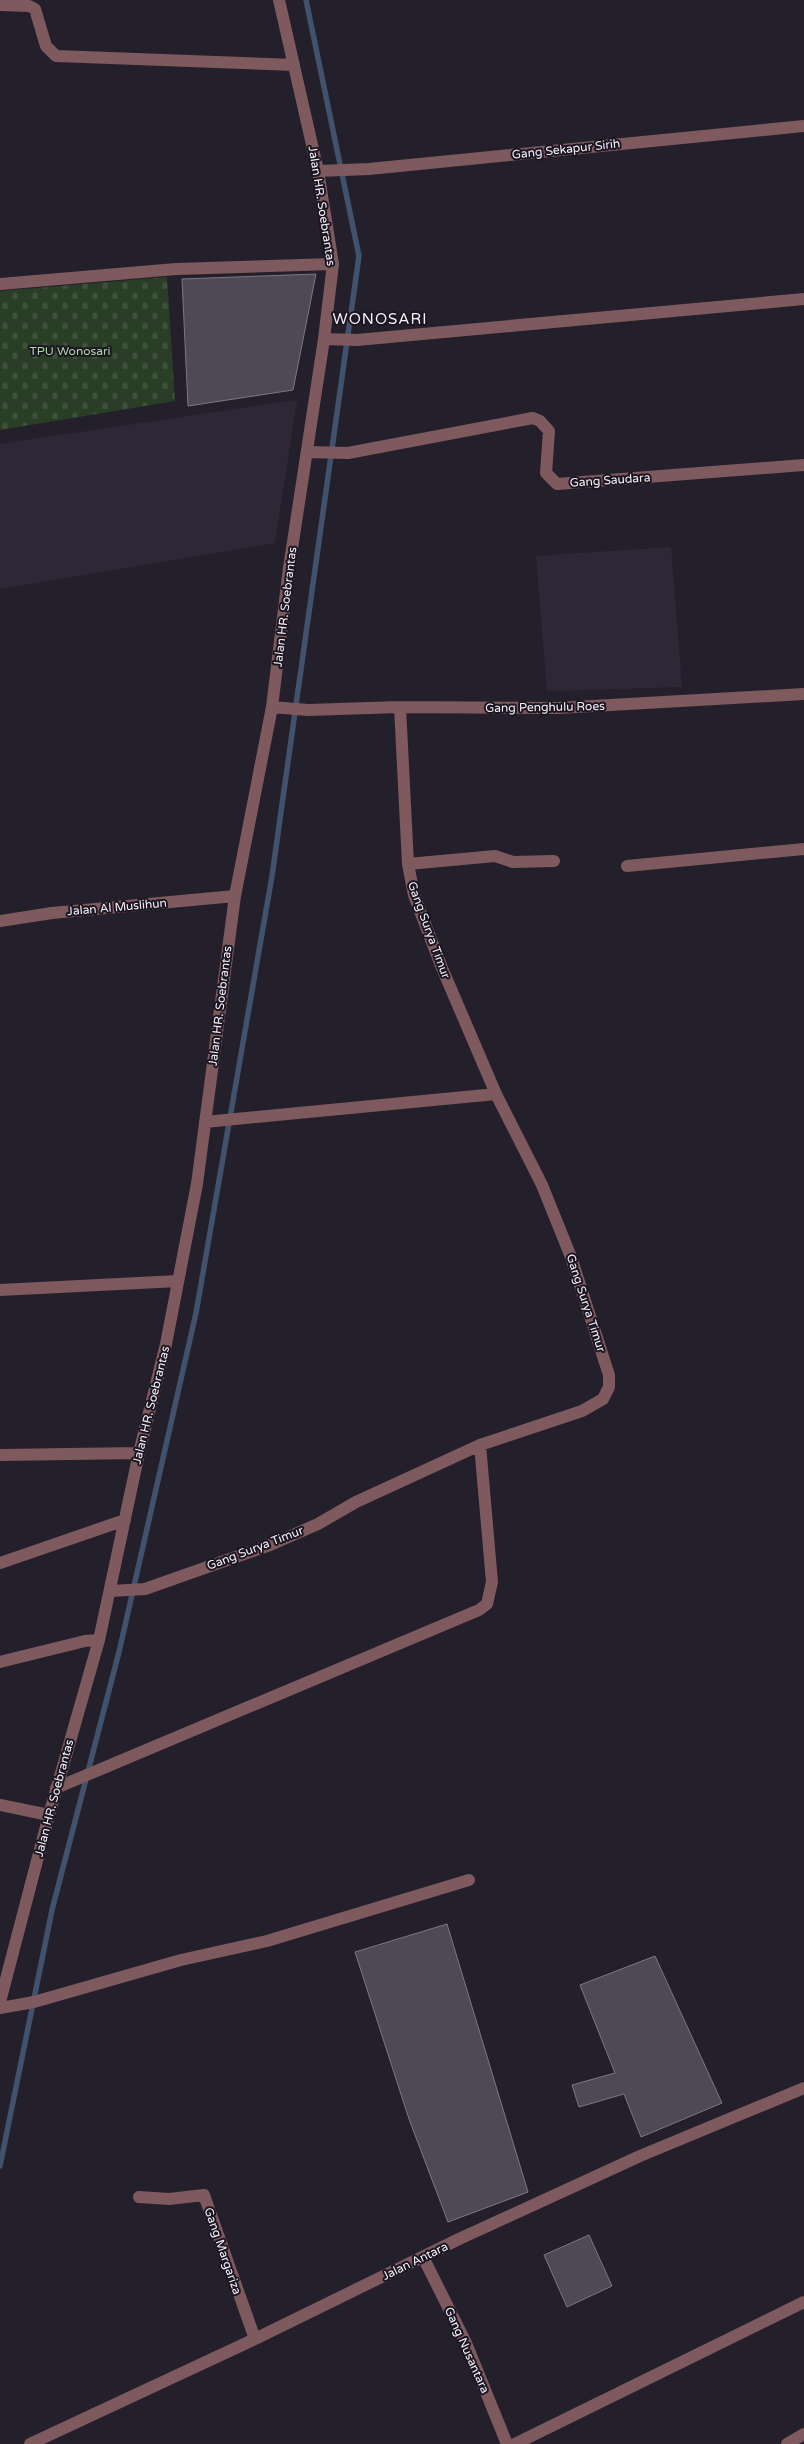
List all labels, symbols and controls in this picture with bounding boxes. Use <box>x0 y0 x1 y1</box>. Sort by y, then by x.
street label: Gang Sekapur Sirih <box>511 136 621 162</box>
street label: Jalan HR. Soebrantas <box>306 145 338 267</box>
district label: WONOSARI <box>333 310 427 328</box>
park label: TPU Wonosari <box>29 344 111 358</box>
street label: Gang Saudara <box>569 470 651 490</box>
street label: Jalan HR. Soebrantas <box>271 546 299 668</box>
street label: Gang Penghulu Roes <box>485 699 605 715</box>
street label: Gang Surya Timur <box>405 880 453 981</box>
street label: Jalan Al Muslihun <box>67 896 167 918</box>
street label: Jalan HR. Soebrantas <box>206 945 234 1067</box>
street label: Gang Surya Timur <box>564 1252 609 1354</box>
street label: Jalan HR. Soebrantas <box>130 1344 172 1465</box>
street label: Gang Surya Timur <box>205 1523 306 1573</box>
street label: Jalan HR. Soebrantas <box>32 1738 76 1858</box>
street label: Gang Margariza <box>202 2206 244 2296</box>
street label: Jalan Antara <box>380 2239 450 2283</box>
street label: Gang Nusantara <box>442 2305 492 2395</box>

